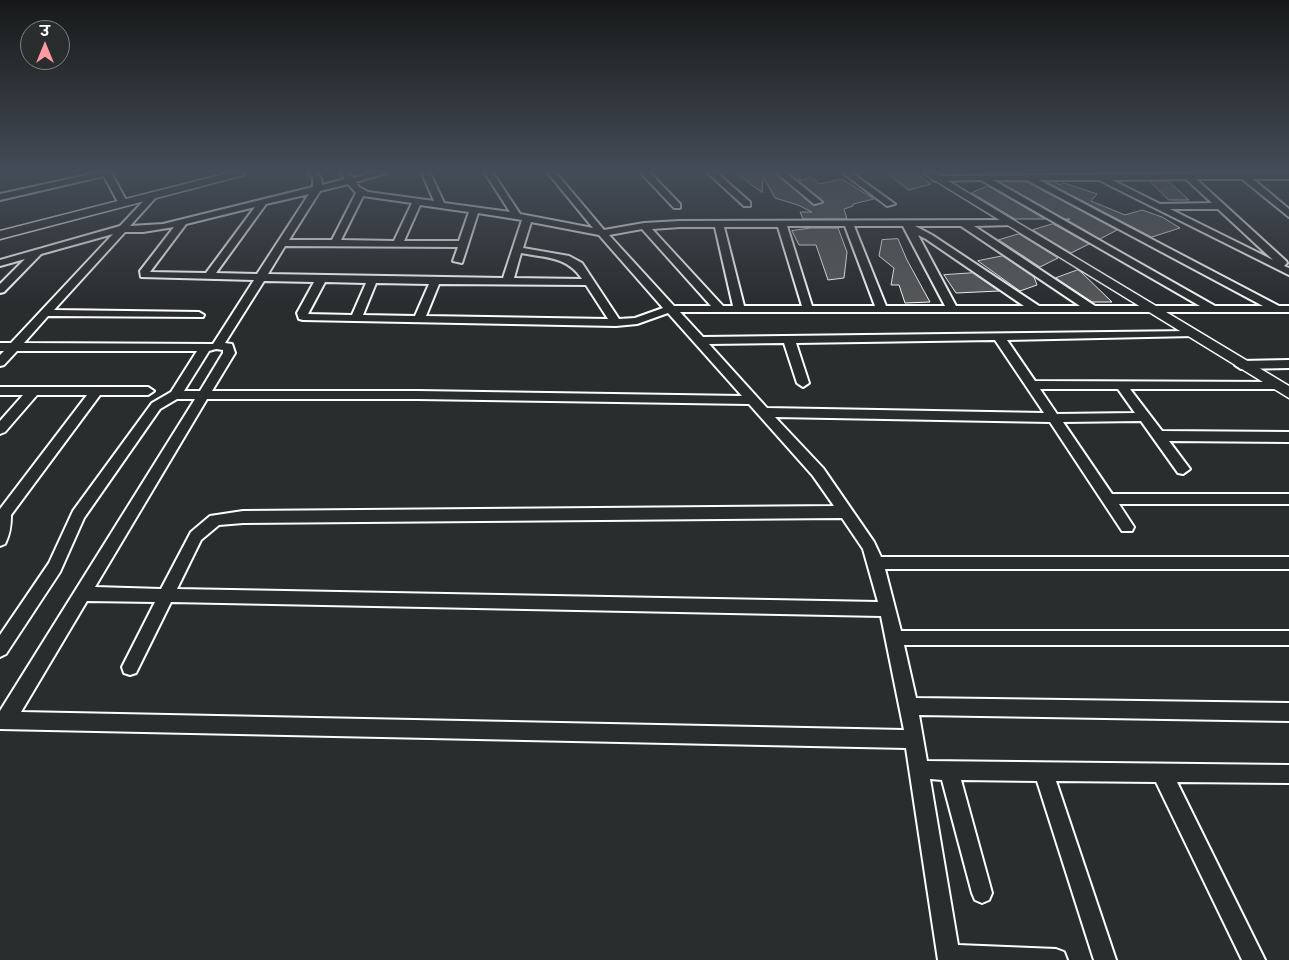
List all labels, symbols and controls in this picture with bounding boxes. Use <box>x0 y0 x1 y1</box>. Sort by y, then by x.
north arrow <box>20 20 70 70</box>
text: उ <box>40 21 50 40</box>

